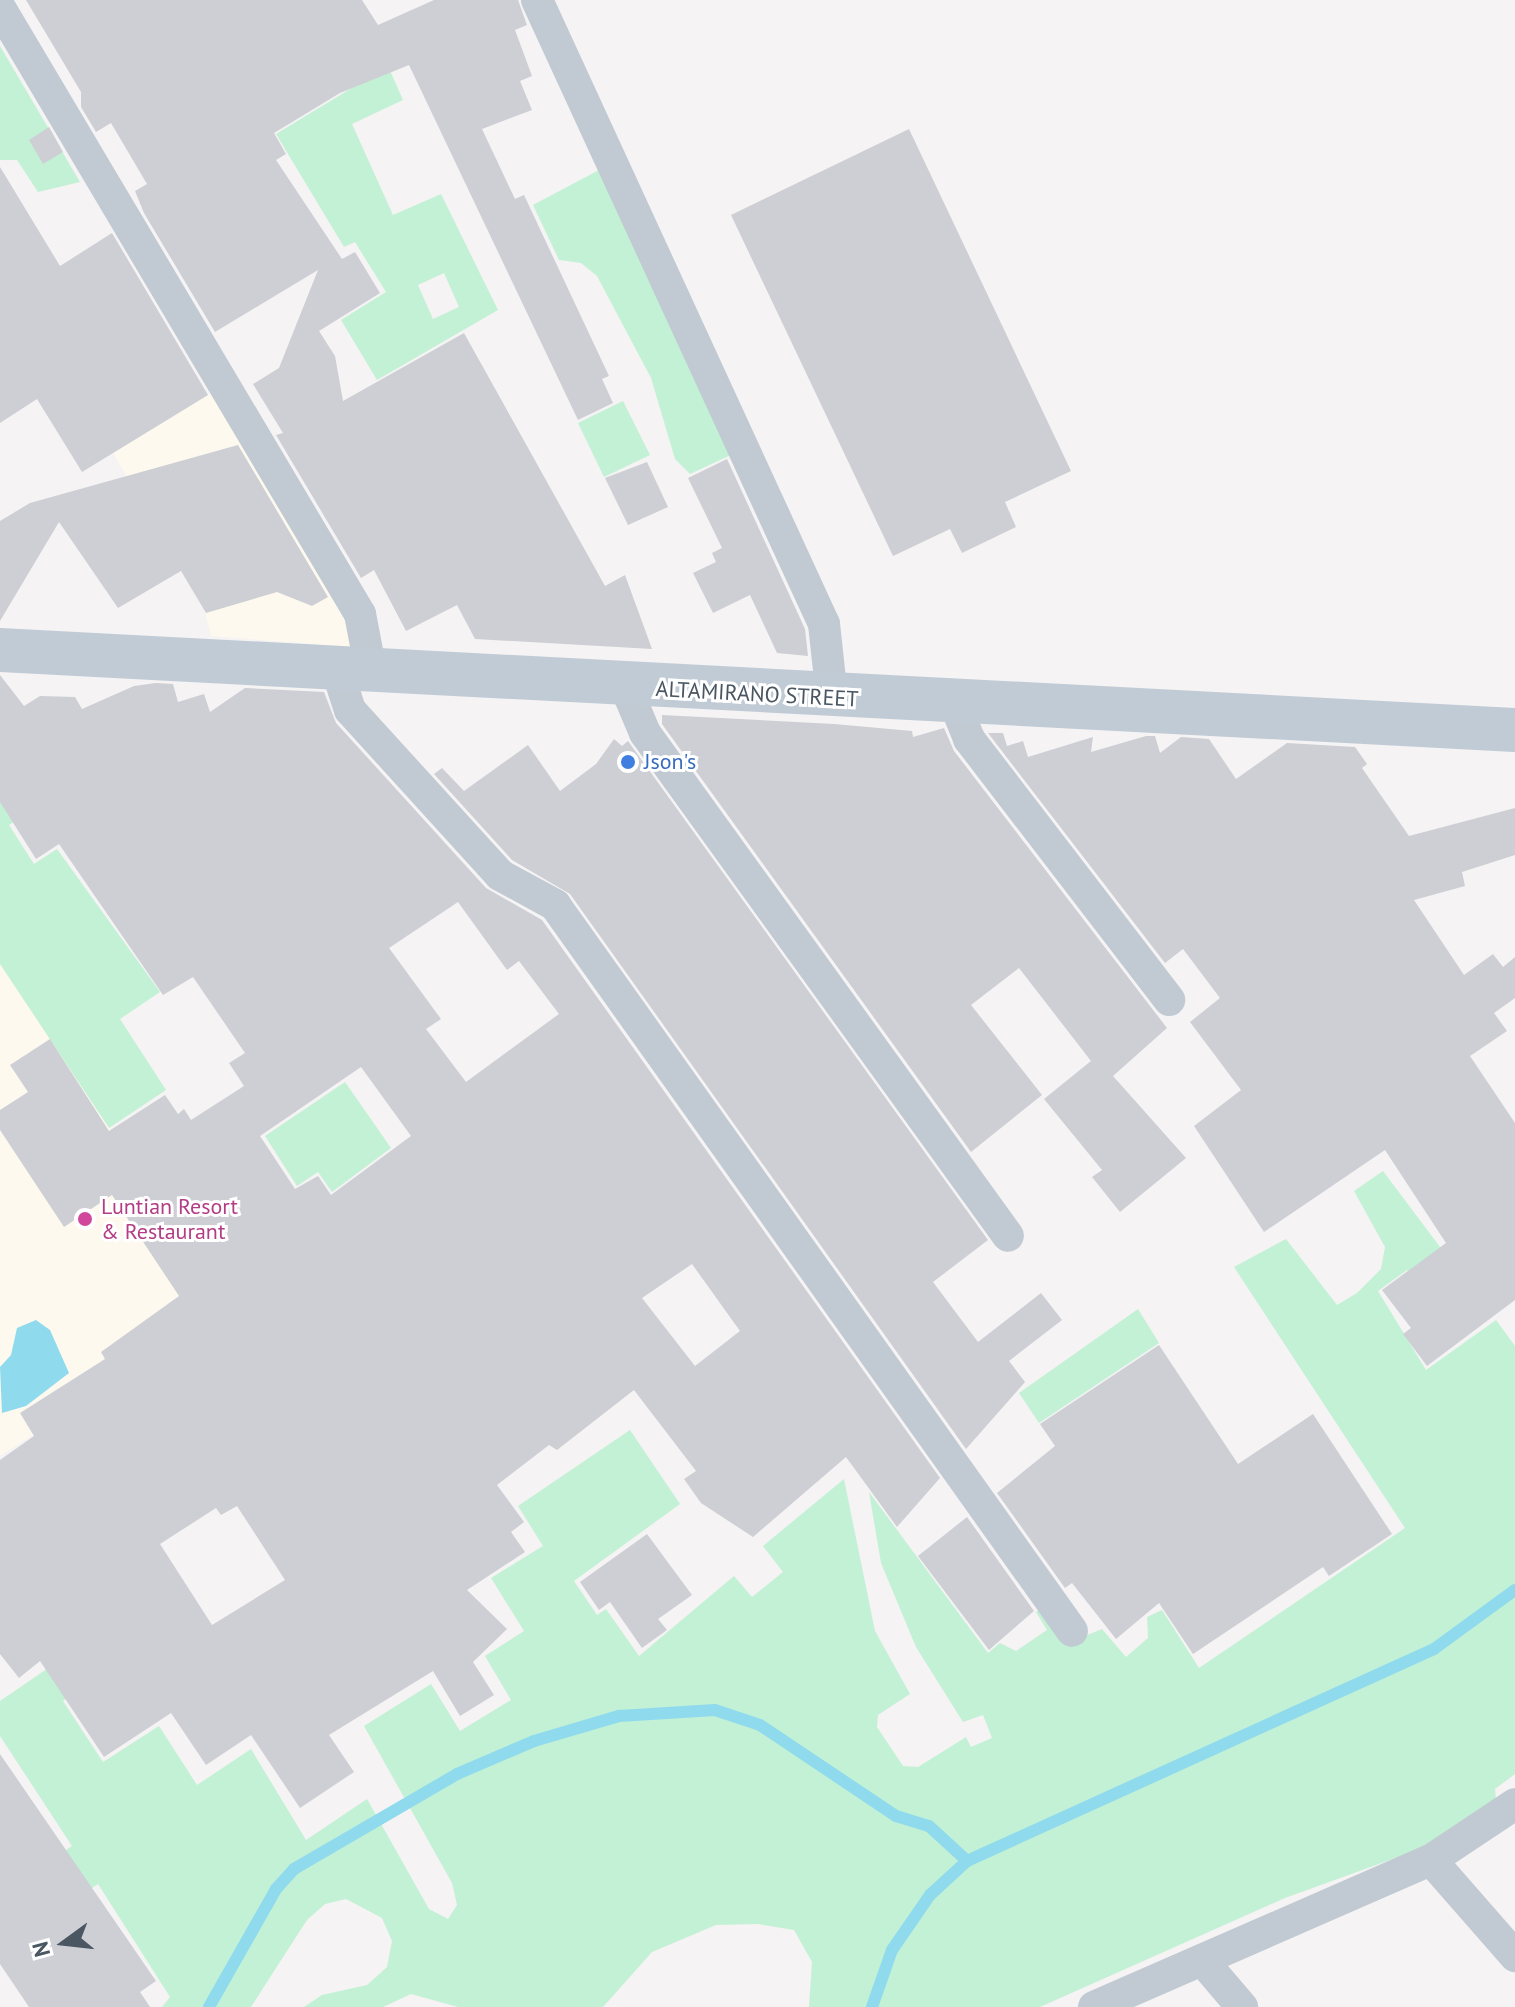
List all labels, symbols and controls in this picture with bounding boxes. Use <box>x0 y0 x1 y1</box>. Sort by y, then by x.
street label: ALTAMIRANO STREET <box>655 676 859 712</box>
place label: Json's <box>644 749 696 775</box>
marker: Json's <box>619 753 637 771</box>
place label: Luntian Resort & Restaurant <box>101 1193 238 1244</box>
marker: Luntian Resort & Restaurant <box>76 1210 94 1228</box>
north arrow <box>24 1903 104 1983</box>
text: N <box>25 1939 56 1960</box>

